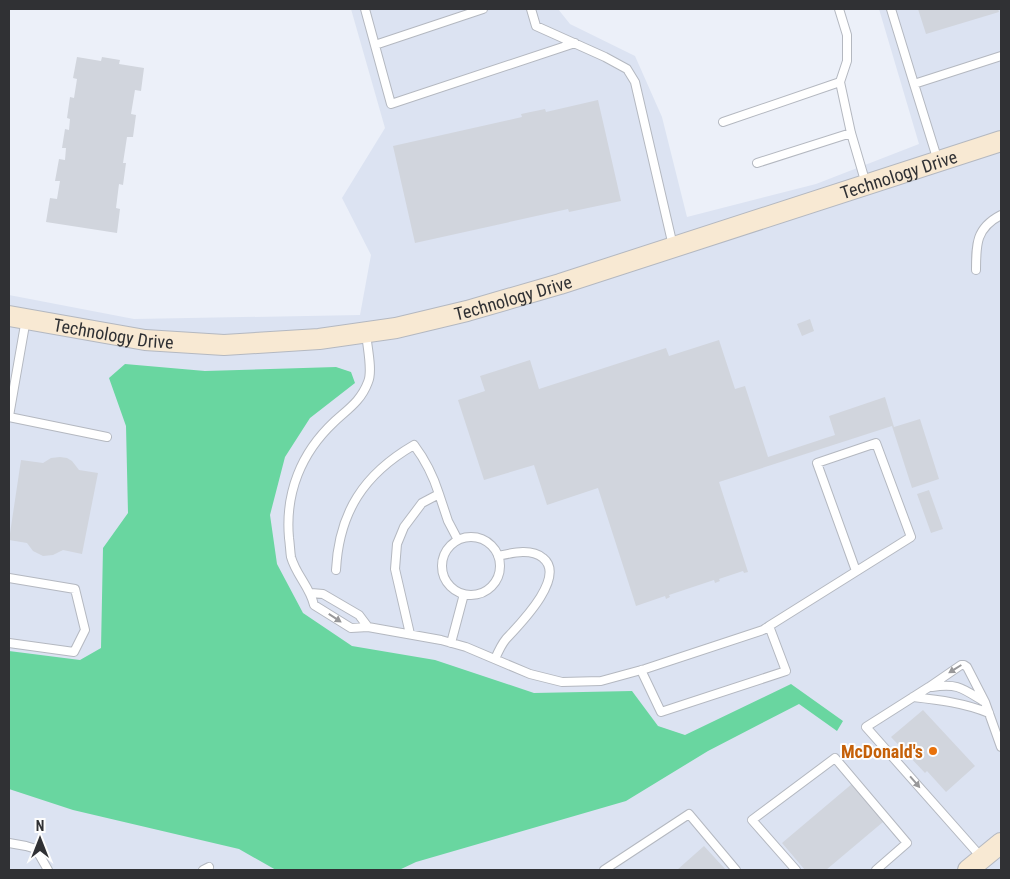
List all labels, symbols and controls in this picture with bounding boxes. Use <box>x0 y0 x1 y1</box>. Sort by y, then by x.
street label: Technology Drive <box>838 146 960 203</box>
street label: Technology Drive <box>452 270 574 324</box>
street label: Technology Drive <box>52 314 174 352</box>
one-way arrow <box>328 613 342 623</box>
one-way arrow <box>948 665 962 674</box>
place label: McDonald's <box>841 741 923 762</box>
marker: McDonald's <box>927 745 939 757</box>
one-way arrow <box>909 776 921 788</box>
north arrow <box>15 814 65 864</box>
text: N <box>36 818 44 834</box>

